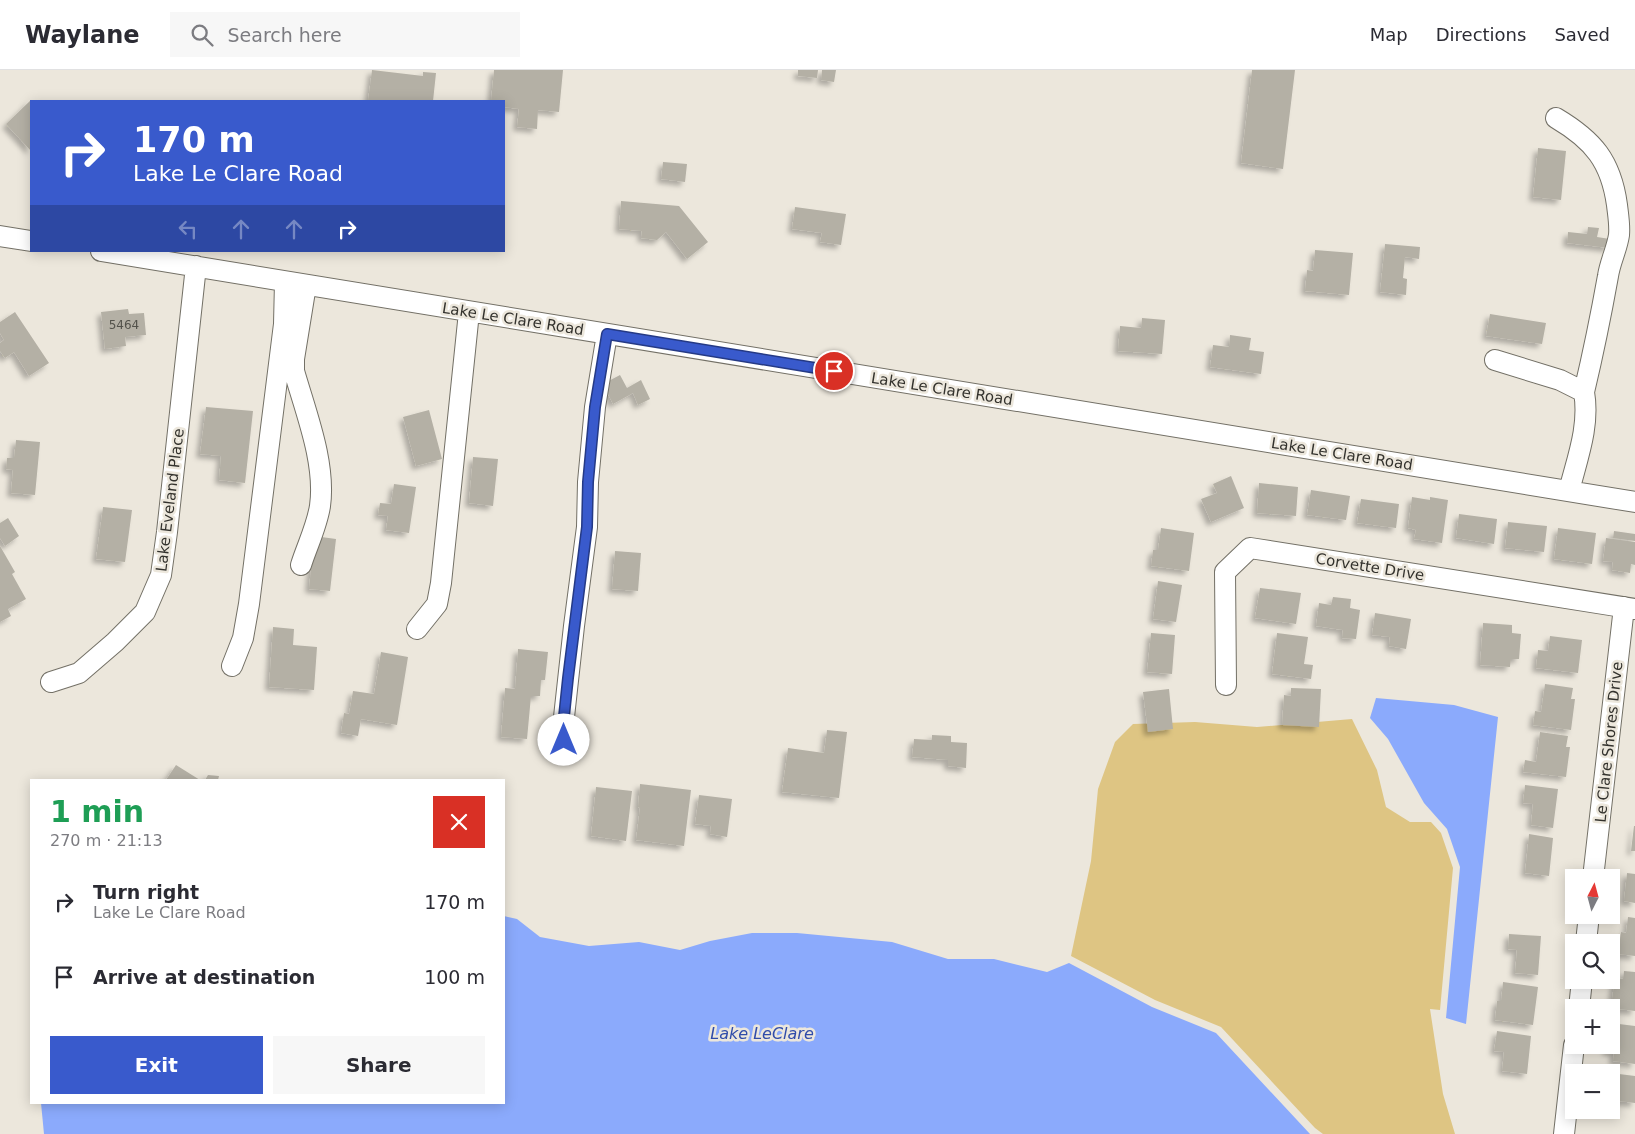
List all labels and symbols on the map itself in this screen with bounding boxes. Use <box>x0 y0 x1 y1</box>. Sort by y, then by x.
street label: Lake Le Clare Road <box>441 299 585 339</box>
house number: 5464 <box>109 318 139 332</box>
pin <box>813 350 855 392</box>
street label: Lake Le Clare Road <box>870 369 1014 409</box>
street label: Lake Eveland Place <box>152 427 188 573</box>
street label: Lake Le Clare Road <box>1270 434 1414 474</box>
street label: Corvette Drive <box>1314 550 1426 584</box>
street label: Le Clare Shores Drive <box>1592 661 1626 823</box>
position arrow <box>537 713 589 765</box>
north arrow <box>1565 869 1620 924</box>
water label: Lake LeClare <box>710 1024 814 1043</box>

